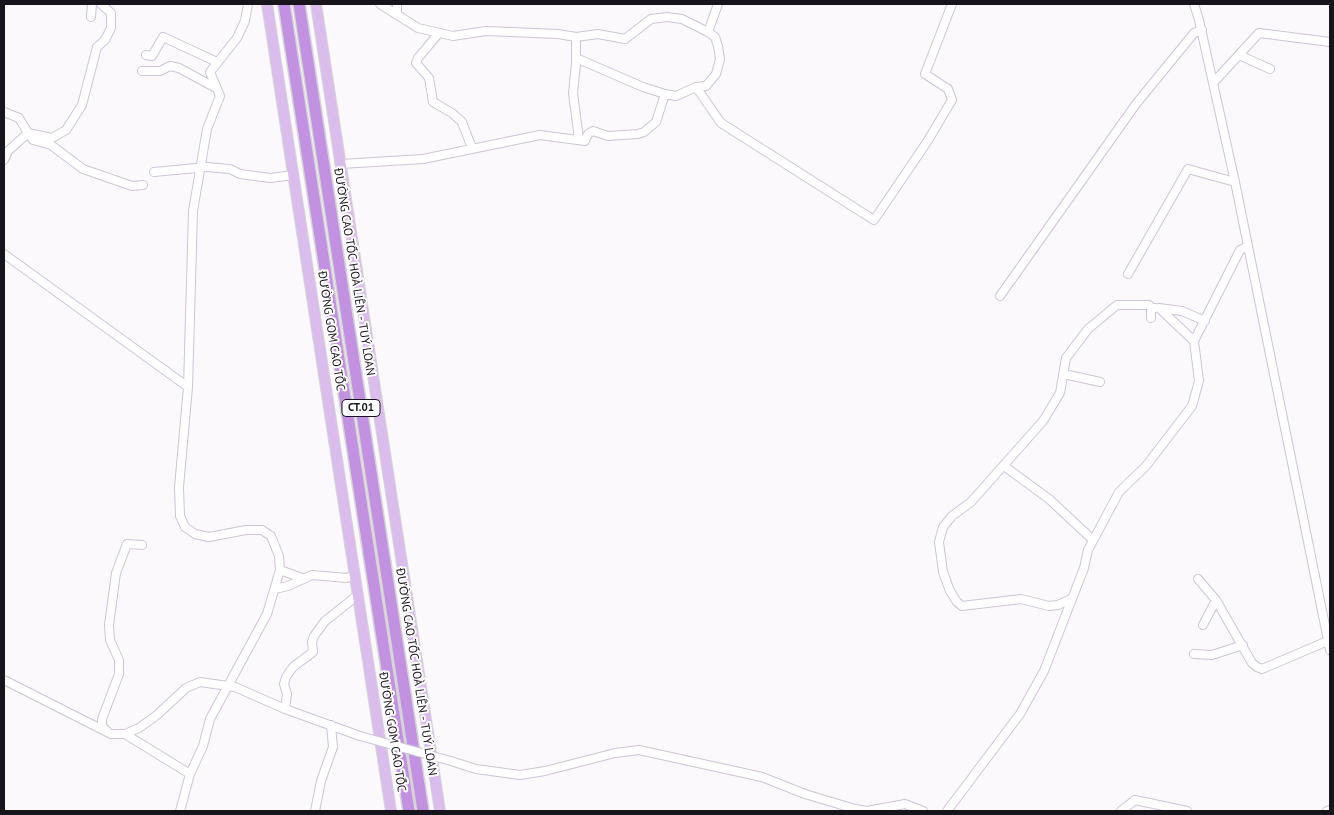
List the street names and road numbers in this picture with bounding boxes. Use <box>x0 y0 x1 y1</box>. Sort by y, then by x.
street label: ĐƯỜNG CAO TỐC HOÀ LIÊN - TUÝ LOAN <box>330 167 378 377</box>
street label: ĐƯỜNG GOM CAO TỐC <box>314 270 348 392</box>
road number: CT.01 <box>342 399 380 416</box>
street label: ĐƯỜNG CAO TỐC HOÀ LIÊN - TUÝ LOAN <box>392 567 440 777</box>
street label: ĐƯỜNG GOM CAO TỐC <box>375 671 409 793</box>

